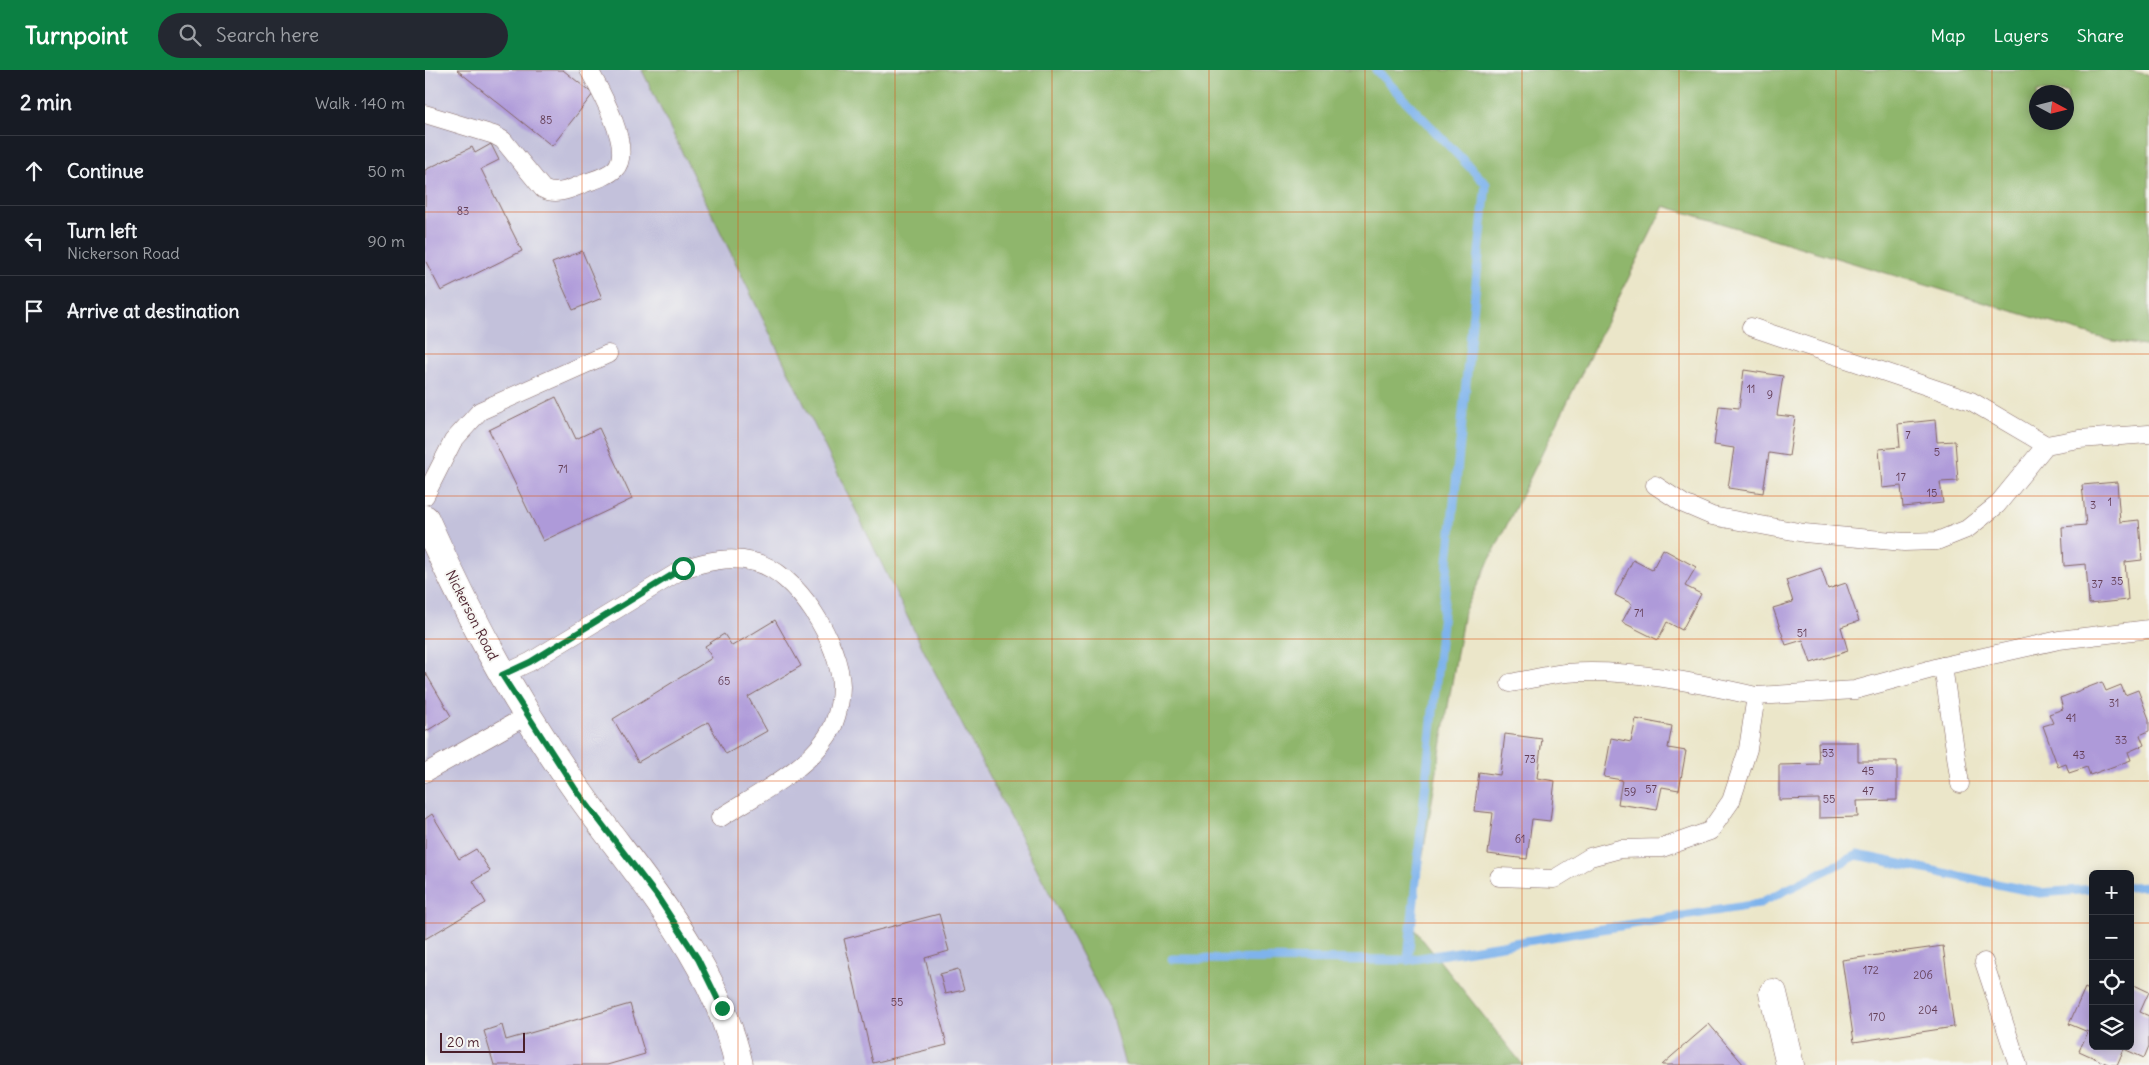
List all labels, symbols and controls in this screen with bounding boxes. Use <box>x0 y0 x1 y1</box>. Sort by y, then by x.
search box <box>158 13 508 58</box>
text: Turnpoint <box>25 20 128 50</box>
icon: search <box>176 21 204 49</box>
text: Search here <box>216 23 319 47</box>
text: Map <box>1930 24 1965 47</box>
text: Layers <box>1993 24 2049 47</box>
text: Share <box>2077 24 2124 47</box>
north arrow <box>2029 85 2074 130</box>
text: 2 min <box>20 89 72 116</box>
text: Walk · 140 m <box>315 93 405 113</box>
house number: 85 <box>540 113 552 127</box>
icon: ahead <box>20 157 48 185</box>
text: Continue <box>67 159 144 183</box>
text: 50 m <box>367 161 405 181</box>
house number: 83 <box>457 204 469 218</box>
text: Turn left <box>67 219 137 243</box>
icon: left <box>20 227 48 255</box>
text: 90 m <box>367 231 405 251</box>
text: Nickerson Road <box>67 243 180 263</box>
icon: arrive <box>20 297 48 325</box>
text: Arrive at destination <box>67 299 240 323</box>
house number: 11 <box>1747 382 1755 396</box>
house number: 9 <box>1767 388 1773 402</box>
house number: 7 <box>1905 428 1911 442</box>
house number: 5 <box>1934 445 1940 459</box>
house number: 71 <box>558 462 568 476</box>
house number: 17 <box>1896 470 1906 484</box>
house number: 15 <box>1927 486 1937 500</box>
house number: 1 <box>2108 495 2112 509</box>
house number: 3 <box>2090 498 2096 512</box>
route start <box>672 557 695 580</box>
street label: Nickerson Road <box>442 567 502 663</box>
house number: 35 <box>2111 574 2123 588</box>
house number: 37 <box>2091 577 2103 591</box>
house number: 71 <box>1634 606 1644 620</box>
house number: 51 <box>1797 626 1807 640</box>
house number: 65 <box>718 674 730 688</box>
house number: 31 <box>2109 696 2119 710</box>
house number: 41 <box>2066 711 2076 725</box>
house number: 33 <box>2115 733 2127 747</box>
house number: 53 <box>1822 746 1834 760</box>
house number: 43 <box>2073 748 2085 762</box>
house number: 73 <box>1524 752 1536 766</box>
house number: 45 <box>1862 764 1874 778</box>
house number: 57 <box>1645 782 1657 796</box>
house number: 47 <box>1862 784 1874 798</box>
house number: 59 <box>1624 785 1636 799</box>
house number: 55 <box>1823 792 1835 806</box>
house number: 61 <box>1515 832 1525 846</box>
map controls <box>2089 870 2134 1050</box>
button: + <box>2089 870 2134 915</box>
button: − <box>2089 915 2134 960</box>
button: locate <box>2089 960 2134 1005</box>
house number: 172 <box>1863 963 1879 977</box>
house number: 206 <box>1913 968 1933 982</box>
house number: 55 <box>891 995 903 1009</box>
route end <box>711 997 734 1020</box>
house number: 204 <box>1918 1003 1938 1017</box>
button: layers <box>2089 1005 2134 1050</box>
house number: 170 <box>1869 1010 1886 1024</box>
scale bar <box>440 1030 525 1053</box>
text: 20 m <box>447 1033 480 1051</box>

